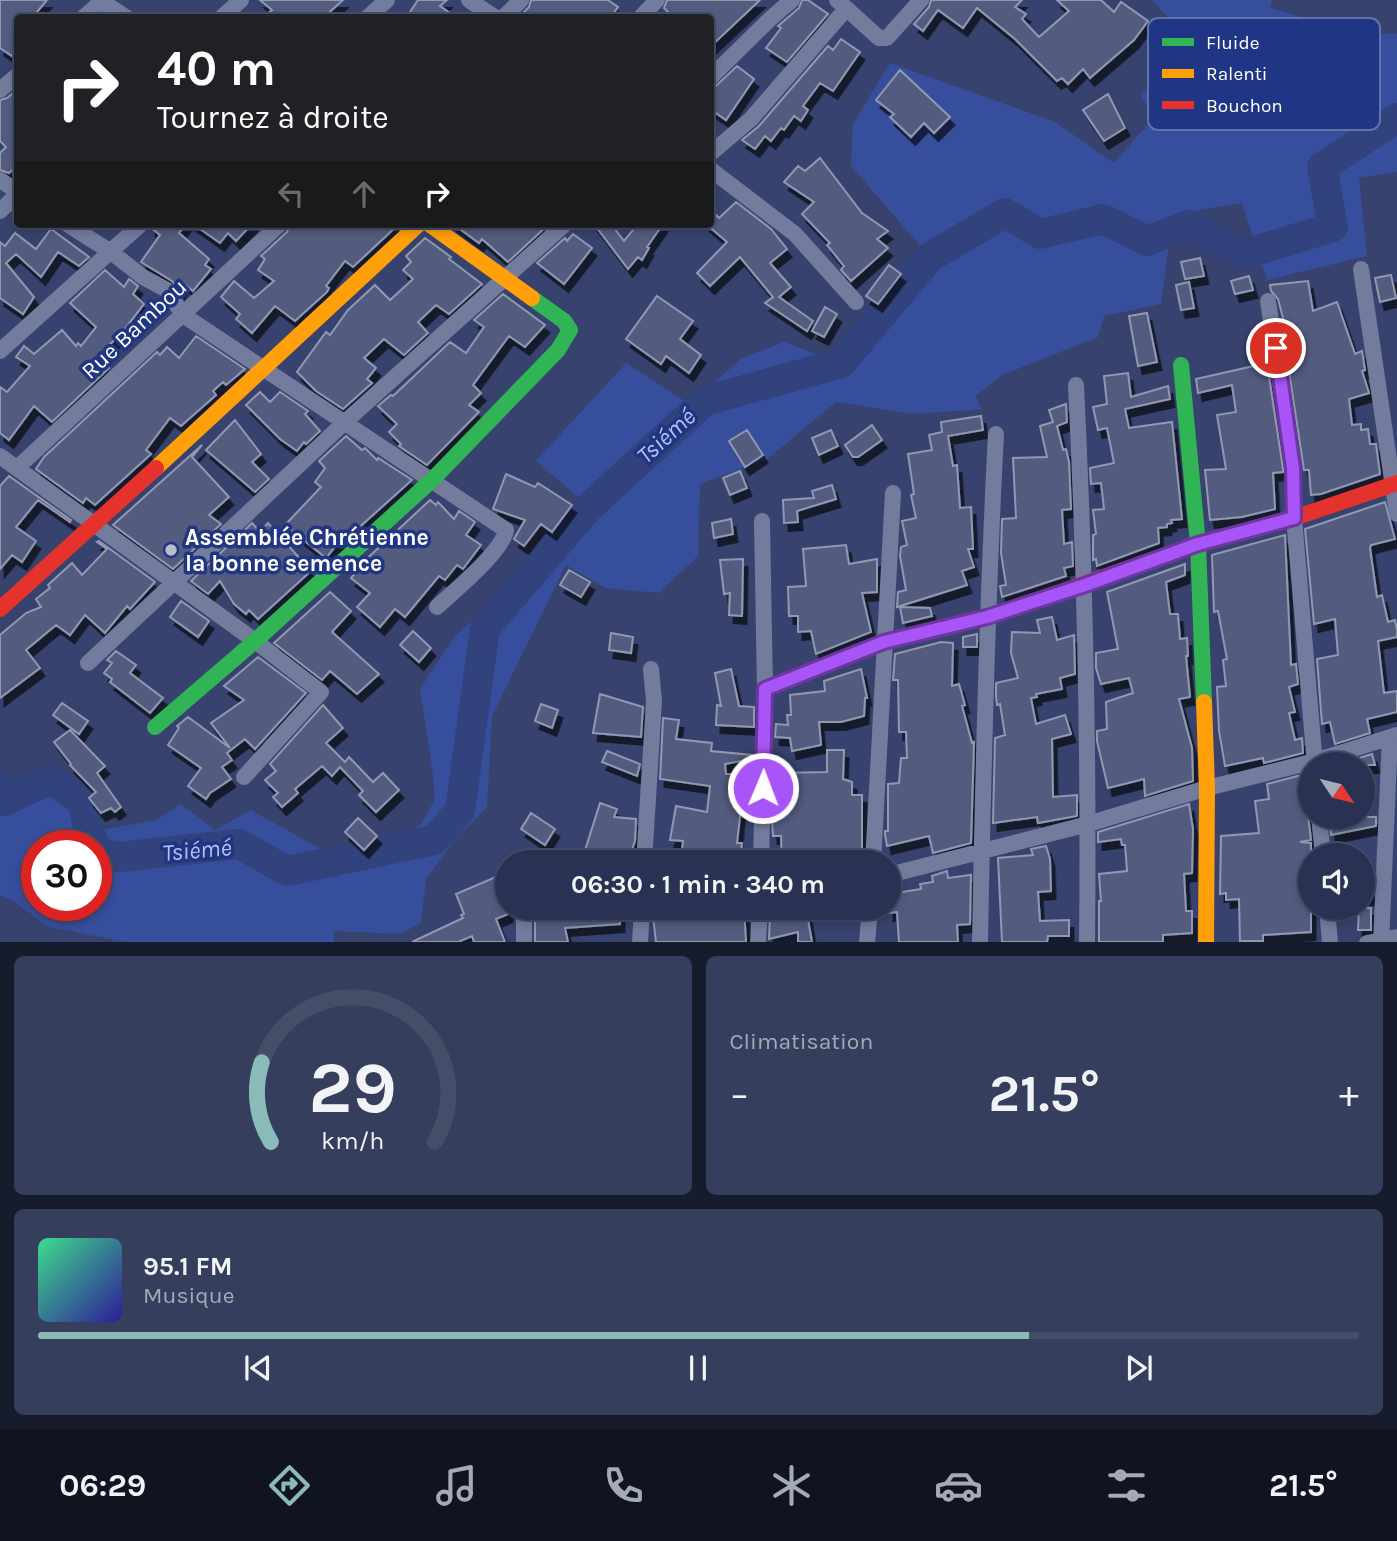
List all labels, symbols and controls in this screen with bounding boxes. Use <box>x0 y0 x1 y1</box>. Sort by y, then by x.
legend <box>1148 18 1380 130</box>
text: Fluide <box>1206 32 1259 54</box>
text: 40 m <box>157 40 276 97</box>
icon: right <box>42 42 133 133</box>
text: Ralenti <box>1206 63 1267 85</box>
text: Bouchon <box>1206 95 1283 117</box>
text: Tournez à droite <box>157 99 389 136</box>
icon: left <box>272 175 310 213</box>
icon: ahead <box>345 175 383 213</box>
icon: right <box>418 175 456 213</box>
street label: Rue Bambou <box>76 273 192 385</box>
pin <box>1246 318 1306 378</box>
icon: arrive <box>1257 329 1295 367</box>
water label: Tsiémé <box>631 403 701 469</box>
place label: Assemblée Chrétienne la bonne semence <box>185 524 429 577</box>
marker: Assemblée Chrétienne la bonne semence <box>163 542 179 558</box>
position arrow <box>726 751 800 825</box>
north arrow <box>1298 752 1376 830</box>
map controls <box>1298 752 1375 920</box>
speed limit sign: 30 <box>21 830 112 921</box>
water label: Tsiémé <box>161 833 233 867</box>
button: sound <box>1298 843 1375 920</box>
text: 06:30 · 1 min · 340 m <box>571 869 825 900</box>
text: Climatisation <box>730 1028 873 1055</box>
text: 29 <box>309 1045 397 1130</box>
text: 21.5° <box>988 1063 1100 1124</box>
text: − <box>730 1072 749 1117</box>
text: + <box>1339 1072 1359 1117</box>
text: km/h <box>321 1125 384 1154</box>
text: 95.1 FM <box>143 1251 232 1282</box>
text: Musique <box>143 1282 235 1309</box>
icon: previous <box>239 1349 277 1387</box>
icon: pause <box>679 1349 717 1387</box>
icon: next <box>1120 1349 1158 1387</box>
icon: directions <box>265 1461 314 1510</box>
icon: music <box>432 1461 481 1510</box>
icon: phone <box>599 1461 648 1510</box>
icon: climate <box>767 1461 816 1510</box>
icon: car <box>934 1461 983 1510</box>
icon: filters <box>1102 1461 1151 1510</box>
text: 06:29 <box>59 1467 146 1504</box>
text: 21.5° <box>1269 1467 1338 1504</box>

